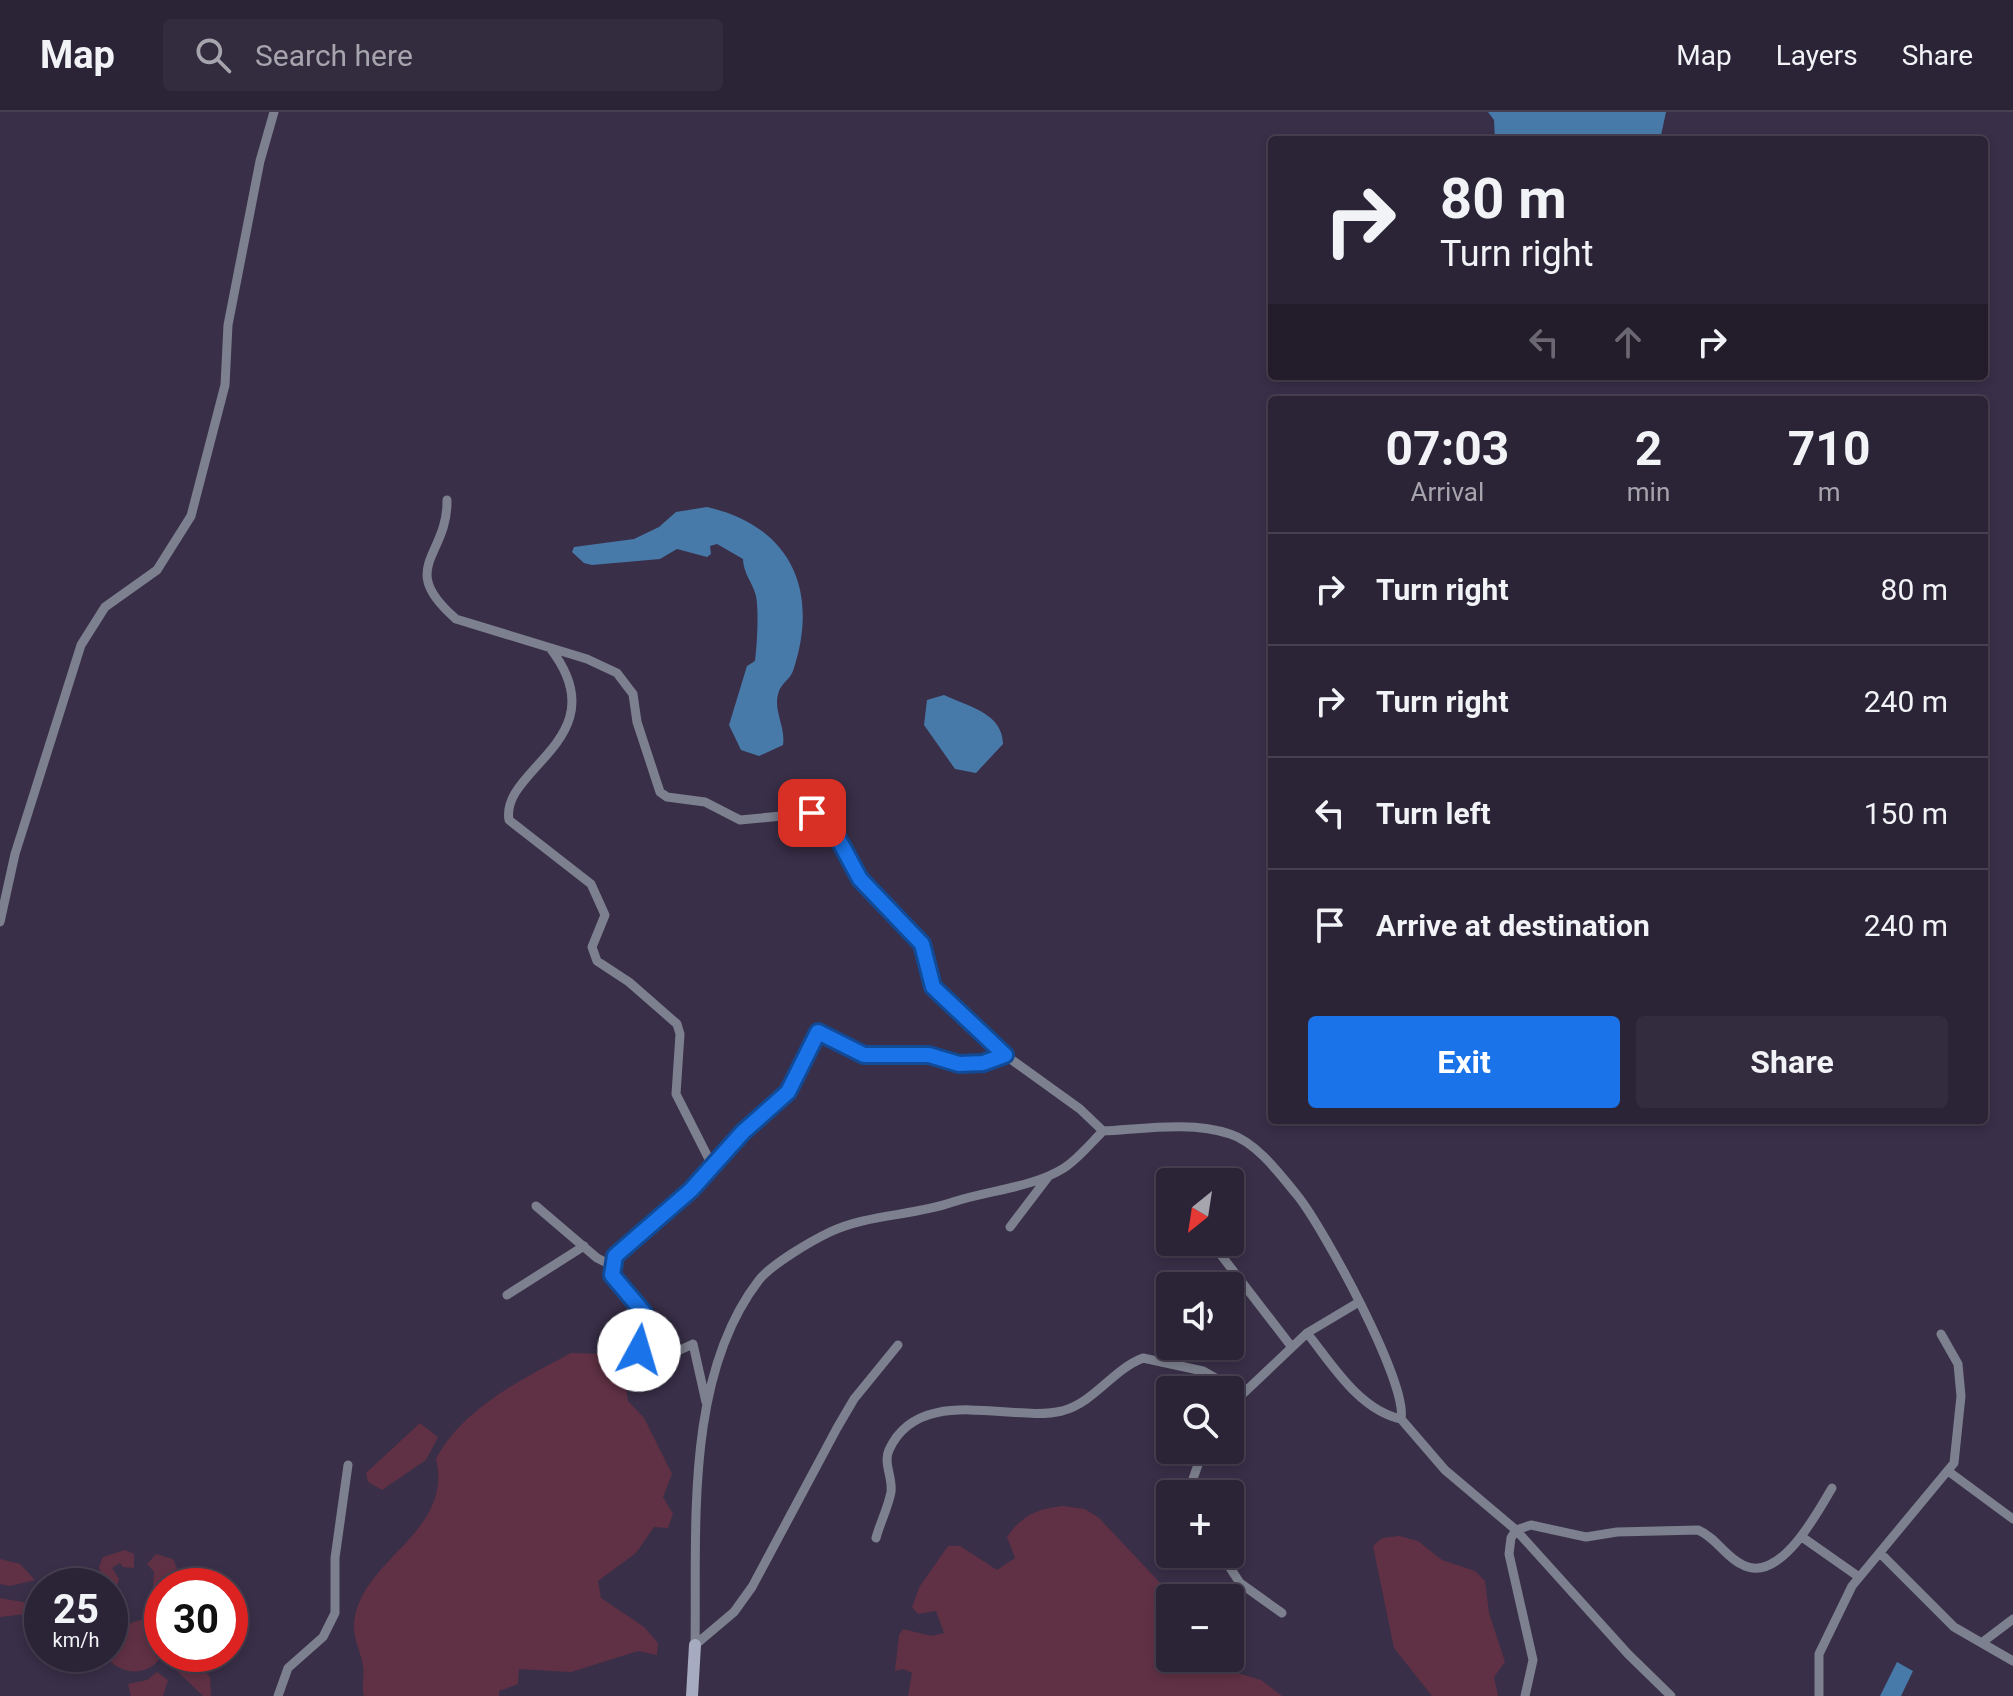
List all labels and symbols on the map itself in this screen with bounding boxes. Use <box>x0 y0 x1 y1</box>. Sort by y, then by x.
pin <box>778 779 846 847</box>
north arrow <box>1156 1168 1244 1256</box>
position arrow <box>597 1308 681 1392</box>
speed limit sign: 30 <box>144 1568 248 1672</box>

